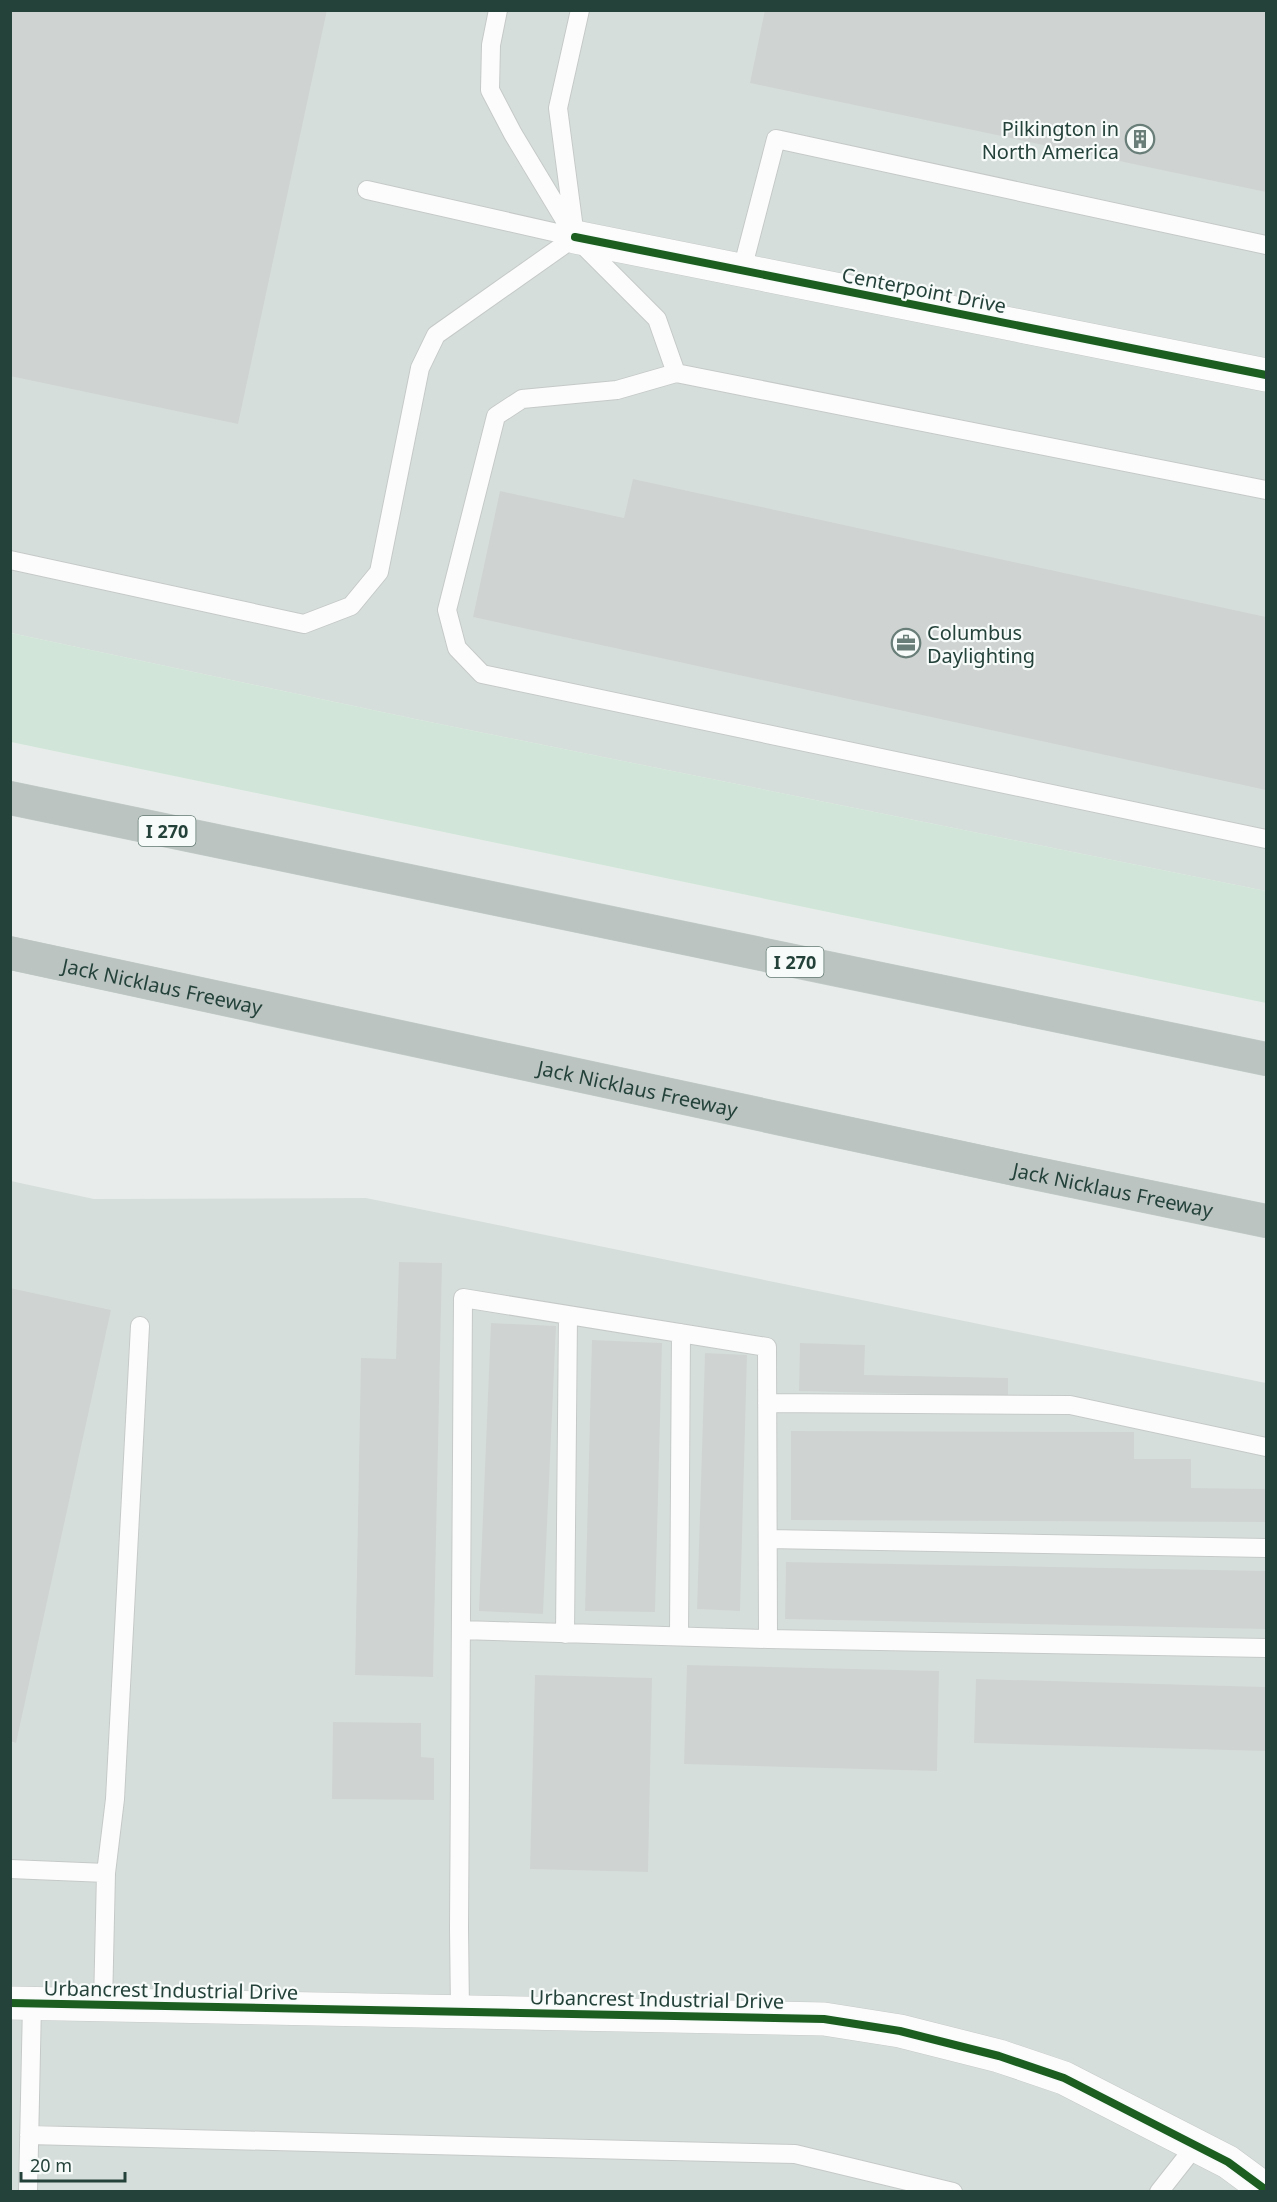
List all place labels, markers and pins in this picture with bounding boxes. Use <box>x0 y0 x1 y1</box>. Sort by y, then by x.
place label: Pilkington in North America <box>982 115 1119 165</box>
building icon: Pilkington in North America <box>1124 123 1156 155</box>
place label: Columbus Daylighting <box>927 619 1035 669</box>
office icon: Columbus Daylighting <box>890 627 922 659</box>

